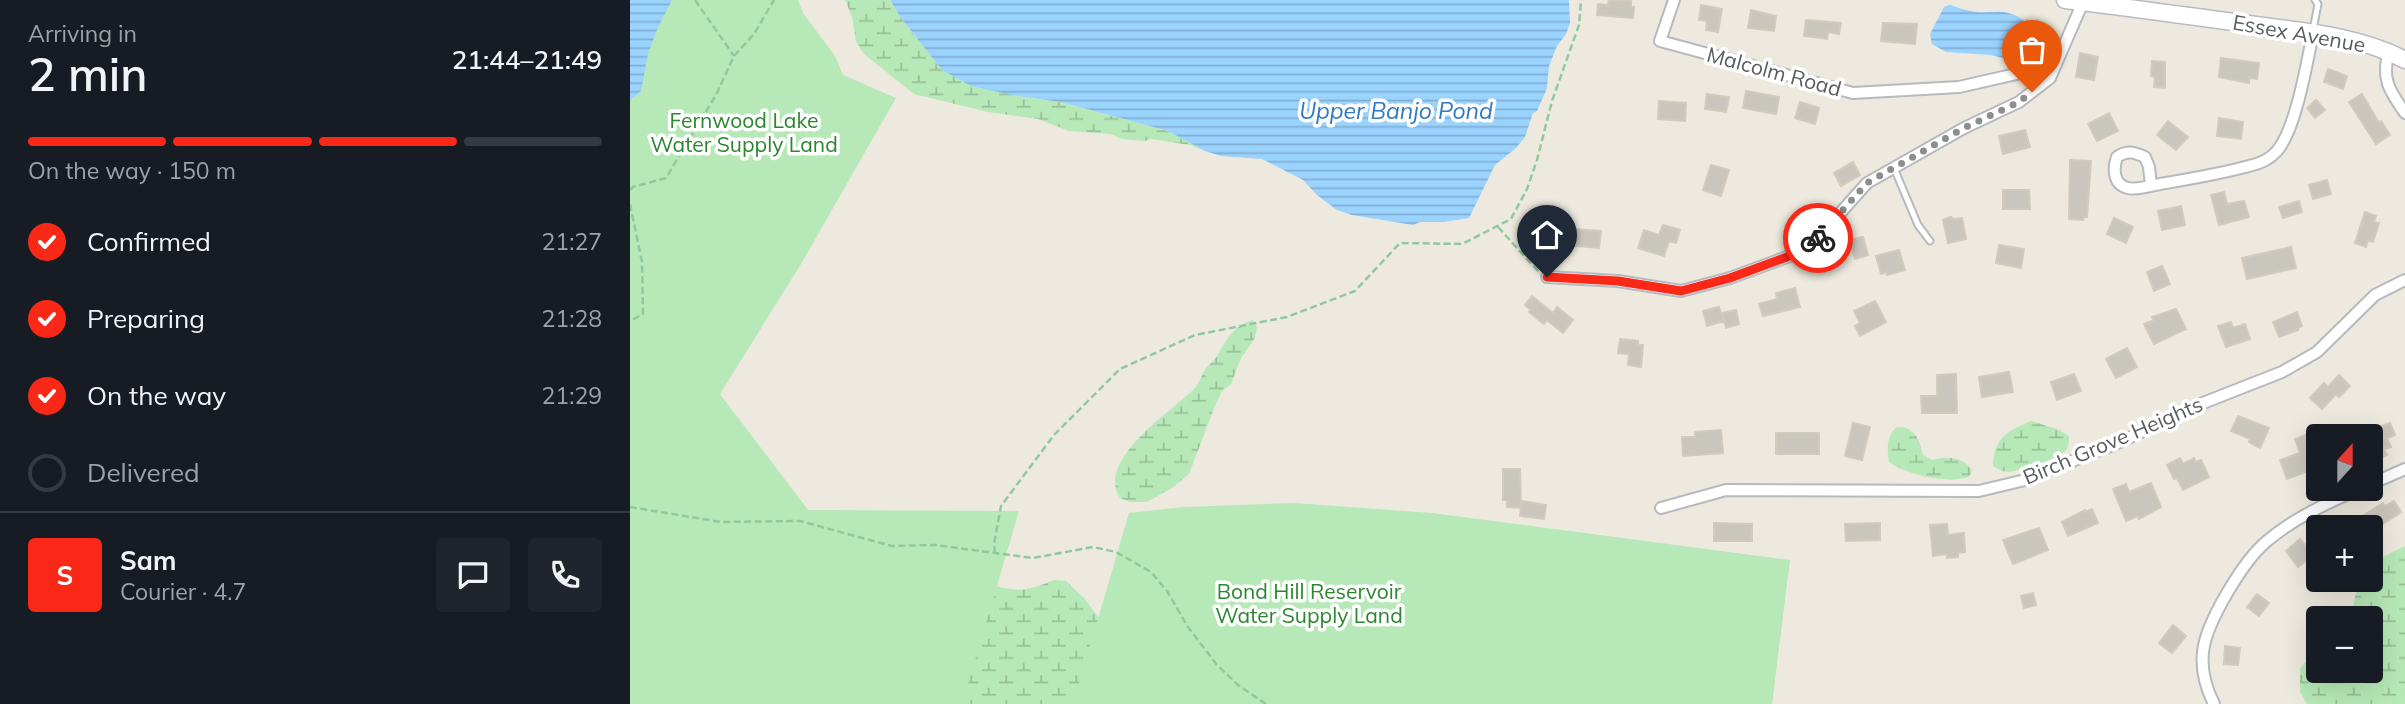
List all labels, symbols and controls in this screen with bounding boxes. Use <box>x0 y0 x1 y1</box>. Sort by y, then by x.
street label: Essex Avenue <box>2231 9 2368 57</box>
text: Arriving in <box>28 19 137 48</box>
pin <box>2002 20 2062 92</box>
icon: bag <box>2013 31 2051 69</box>
street label: Malcolm Road <box>1704 41 1844 101</box>
text: 21:44–21:49 <box>452 43 602 76</box>
text: 2 min <box>28 45 147 103</box>
water label: Upper Banjo Pond <box>1299 96 1493 125</box>
park label: Fernwood Lake Water Supply Land <box>650 107 838 157</box>
text: On the way · 150 m <box>28 156 236 185</box>
courier <box>1783 203 1853 273</box>
pin <box>1517 205 1577 277</box>
icon: home <box>1528 216 1566 254</box>
icon: bike <box>1799 219 1837 257</box>
icon: check <box>28 223 66 261</box>
text: Confirmed <box>87 225 211 258</box>
text: 21:27 <box>542 227 602 256</box>
icon: check <box>28 300 66 338</box>
text: Preparing <box>87 302 205 335</box>
text: 21:28 <box>542 304 602 333</box>
icon: check <box>28 377 66 415</box>
text: On the way <box>87 379 226 412</box>
text: 21:29 <box>542 381 602 410</box>
street label: Birch Grove Heights <box>2019 390 2206 490</box>
north arrow <box>2306 424 2384 500</box>
map controls <box>2306 424 2383 683</box>
text: Delivered <box>87 456 200 489</box>
button: + <box>2306 515 2383 592</box>
button: chat <box>436 538 510 612</box>
button: phone <box>528 538 602 612</box>
text: Sam <box>120 544 176 577</box>
text: S <box>57 559 73 592</box>
text: Courier · 4.7 <box>120 577 246 606</box>
park label: Bond Hill Reservoir Water Supply Land <box>1215 578 1403 628</box>
button: − <box>2306 606 2383 683</box>

